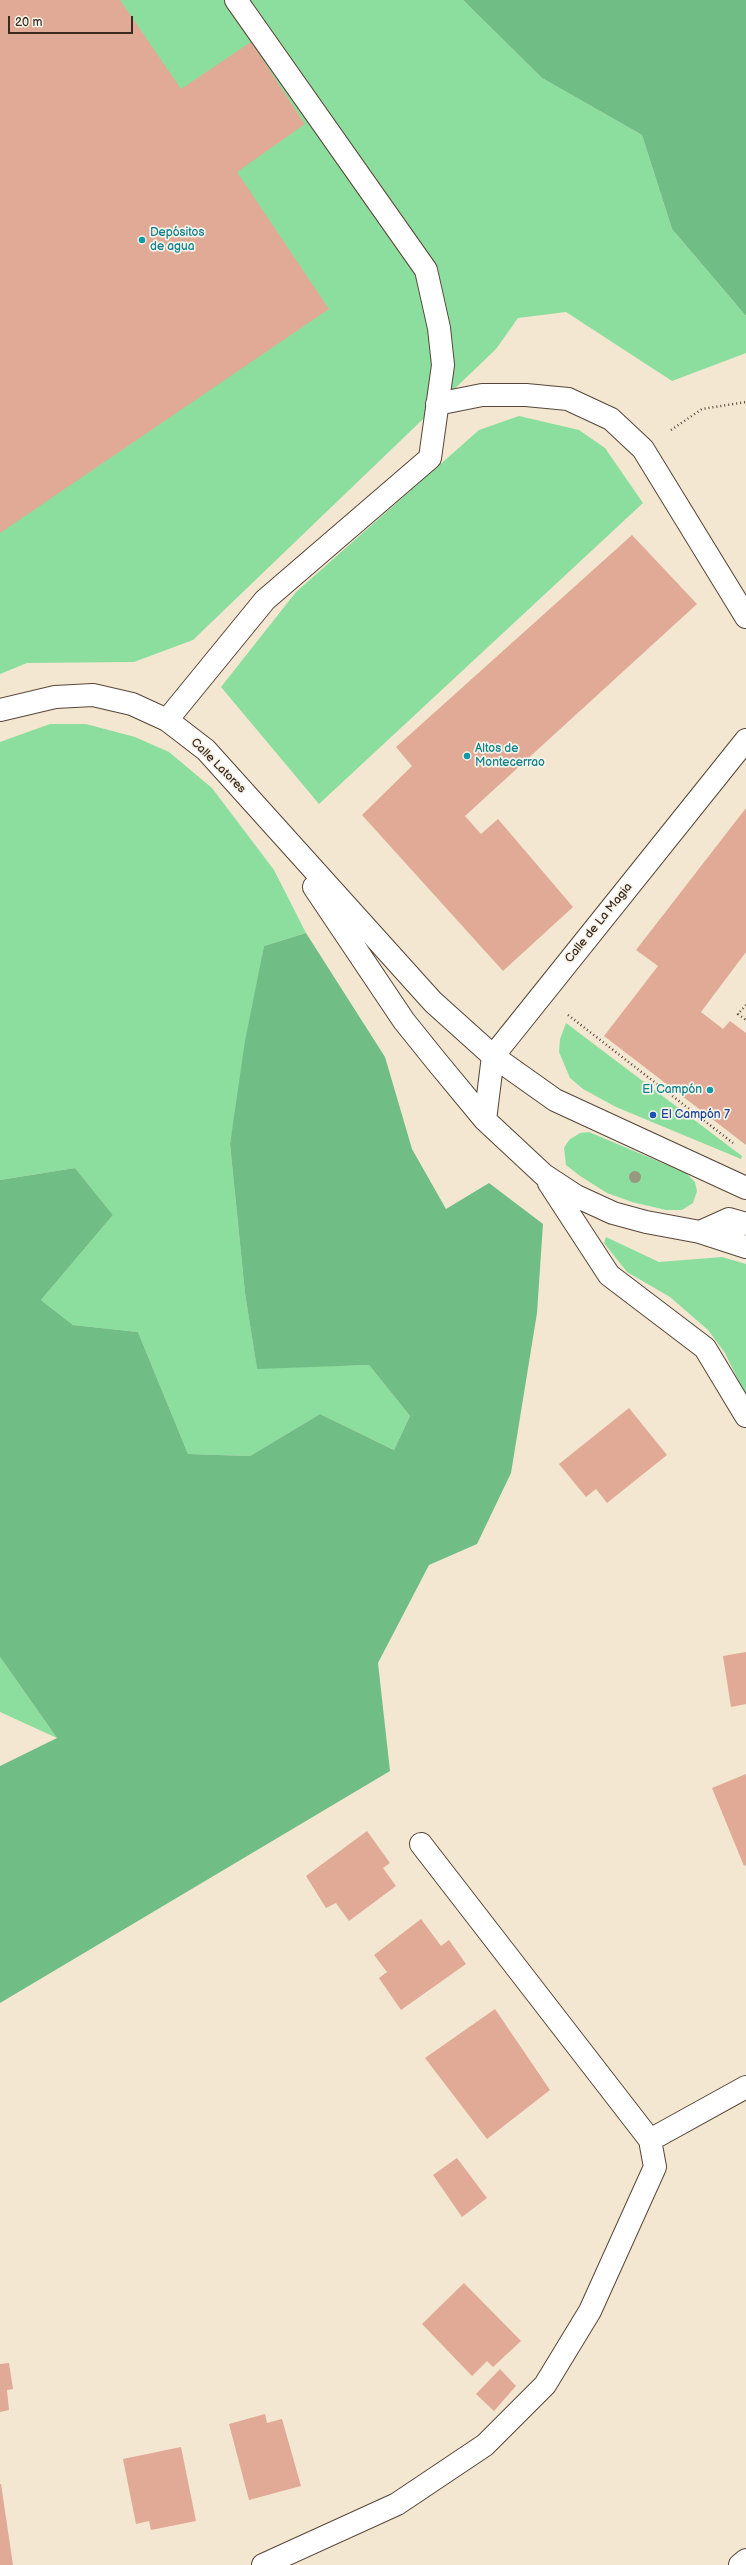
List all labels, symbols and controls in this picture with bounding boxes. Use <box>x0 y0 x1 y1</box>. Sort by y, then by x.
scale bar <box>10 8 135 34</box>
text: 20 m <box>15 15 42 30</box>
place label: Depósitos de agua <box>150 226 204 254</box>
marker: Depósitos de agua <box>137 235 147 245</box>
street label: Calle Latores <box>188 736 248 796</box>
place label: Altos de Montecerrao <box>475 742 545 770</box>
marker: Altos de Montecerrao <box>462 751 472 761</box>
street label: Calle de La Magia <box>562 880 636 966</box>
place label: El Campón <box>642 1083 702 1097</box>
marker: El Campón <box>705 1085 715 1095</box>
place label: El Campón 7 <box>661 1108 730 1122</box>
marker: El Campón 7 <box>648 1110 658 1120</box>

